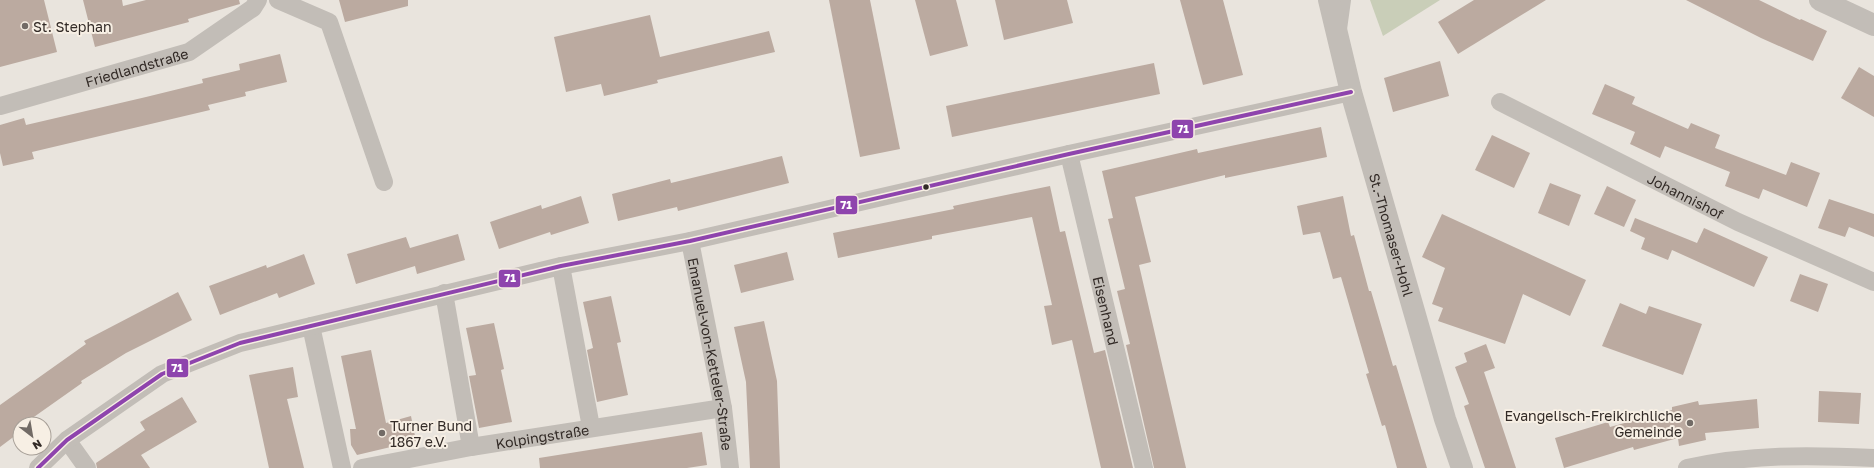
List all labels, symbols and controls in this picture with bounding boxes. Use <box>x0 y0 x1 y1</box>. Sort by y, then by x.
place label: St. Stephan <box>33 18 112 35</box>
marker: St. Stephan <box>20 21 30 31</box>
street label: Friedlandstraße <box>83 44 190 90</box>
line badge: 71 <box>1171 119 1194 139</box>
text: 71 <box>1177 122 1189 135</box>
street label: Johannishof <box>1645 169 1727 222</box>
street label: St.-Thomaser-Hohl <box>1366 171 1418 298</box>
unlabelled marker <box>921 182 931 192</box>
line badge: 71 <box>835 195 858 215</box>
text: 71 <box>840 198 852 211</box>
street label: Emanuel-von-Ketteler-Straße <box>685 256 736 451</box>
line badge: 71 <box>498 269 521 288</box>
text: 71 <box>504 271 516 284</box>
street label: Eisenhand <box>1090 274 1123 347</box>
line badge: 71 <box>166 358 189 378</box>
text: 71 <box>171 361 183 374</box>
place label: Evangelisch-Freikirchliche Gemeinde <box>1504 407 1682 440</box>
north arrow <box>12 416 52 456</box>
place label: Turner Bund 1867 e.V. <box>390 417 472 450</box>
marker: Evangelisch-Freikirchliche Gemeinde <box>1685 418 1695 428</box>
street label: Kolpingstraße <box>494 420 590 452</box>
marker: Turner Bund 1867 e.V. <box>377 428 387 438</box>
text: N <box>30 437 44 453</box>

